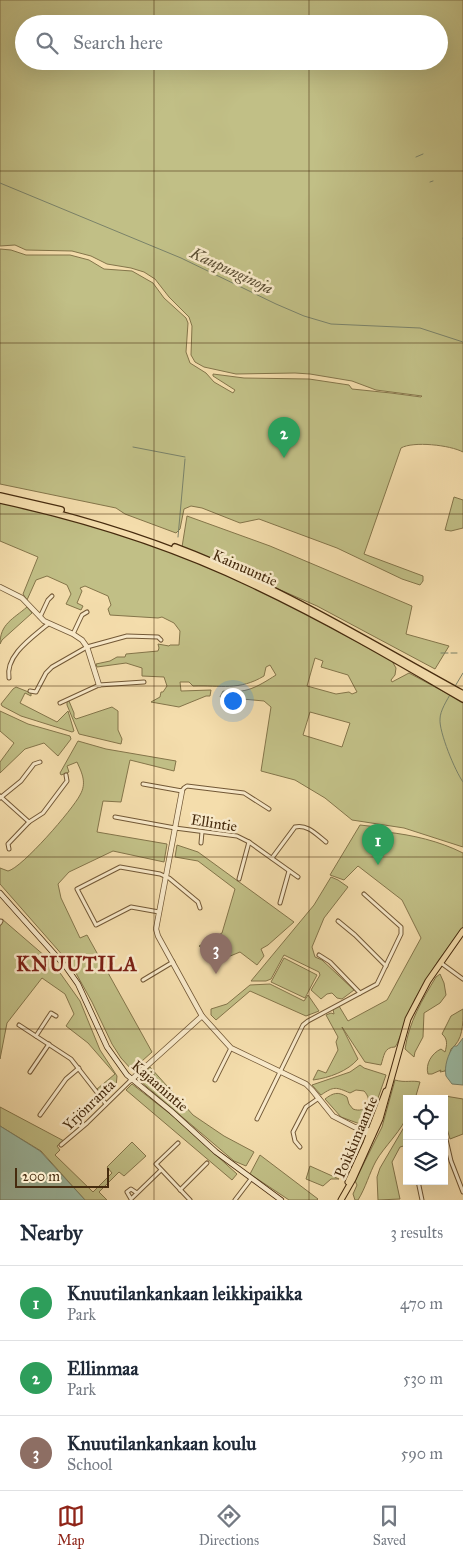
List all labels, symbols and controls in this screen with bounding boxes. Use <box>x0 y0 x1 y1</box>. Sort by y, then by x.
search box <box>15 15 448 70</box>
icon: search <box>33 29 61 57</box>
text: Search here <box>73 31 163 54</box>
water label: Kaupunginoja <box>186 243 276 299</box>
pin: 2 <box>268 417 300 458</box>
street label: Kainuuntie <box>210 546 280 590</box>
your location <box>220 688 246 714</box>
street label: Ellintie <box>190 810 238 836</box>
pin: 1 <box>362 824 394 865</box>
pin: 3 <box>200 933 232 974</box>
district label: KNUUTILA <box>16 952 138 976</box>
street label: Kajaanintie <box>128 1057 192 1115</box>
street label: Yrjönranta <box>59 1075 119 1134</box>
street label: Poikkimaantie <box>331 1093 381 1181</box>
map controls <box>403 1095 448 1185</box>
button: locate <box>403 1095 448 1140</box>
button: layers <box>403 1140 448 1185</box>
scale bar <box>15 1165 109 1188</box>
text: 200 m <box>22 1168 60 1185</box>
text: Nearby <box>20 1220 83 1246</box>
text: 3 results <box>390 1223 443 1242</box>
text: Knuutilankankaan leikkipaikka <box>67 1282 302 1305</box>
text: 1 <box>33 1294 39 1313</box>
text: 470 m <box>400 1294 443 1313</box>
text: Park <box>67 1305 96 1324</box>
text: Ellinmaa <box>67 1357 138 1380</box>
text: 2 <box>32 1369 40 1388</box>
text: 530 m <box>403 1369 443 1388</box>
text: Park <box>67 1380 96 1399</box>
text: Knuutilankankaan koulu <box>67 1432 256 1455</box>
text: 3 <box>33 1444 39 1463</box>
text: 590 m <box>401 1444 443 1463</box>
text: School <box>67 1455 112 1474</box>
tab: Map <box>57 1502 85 1549</box>
tab: Directions <box>199 1502 259 1549</box>
tab: Saved <box>373 1502 406 1549</box>

